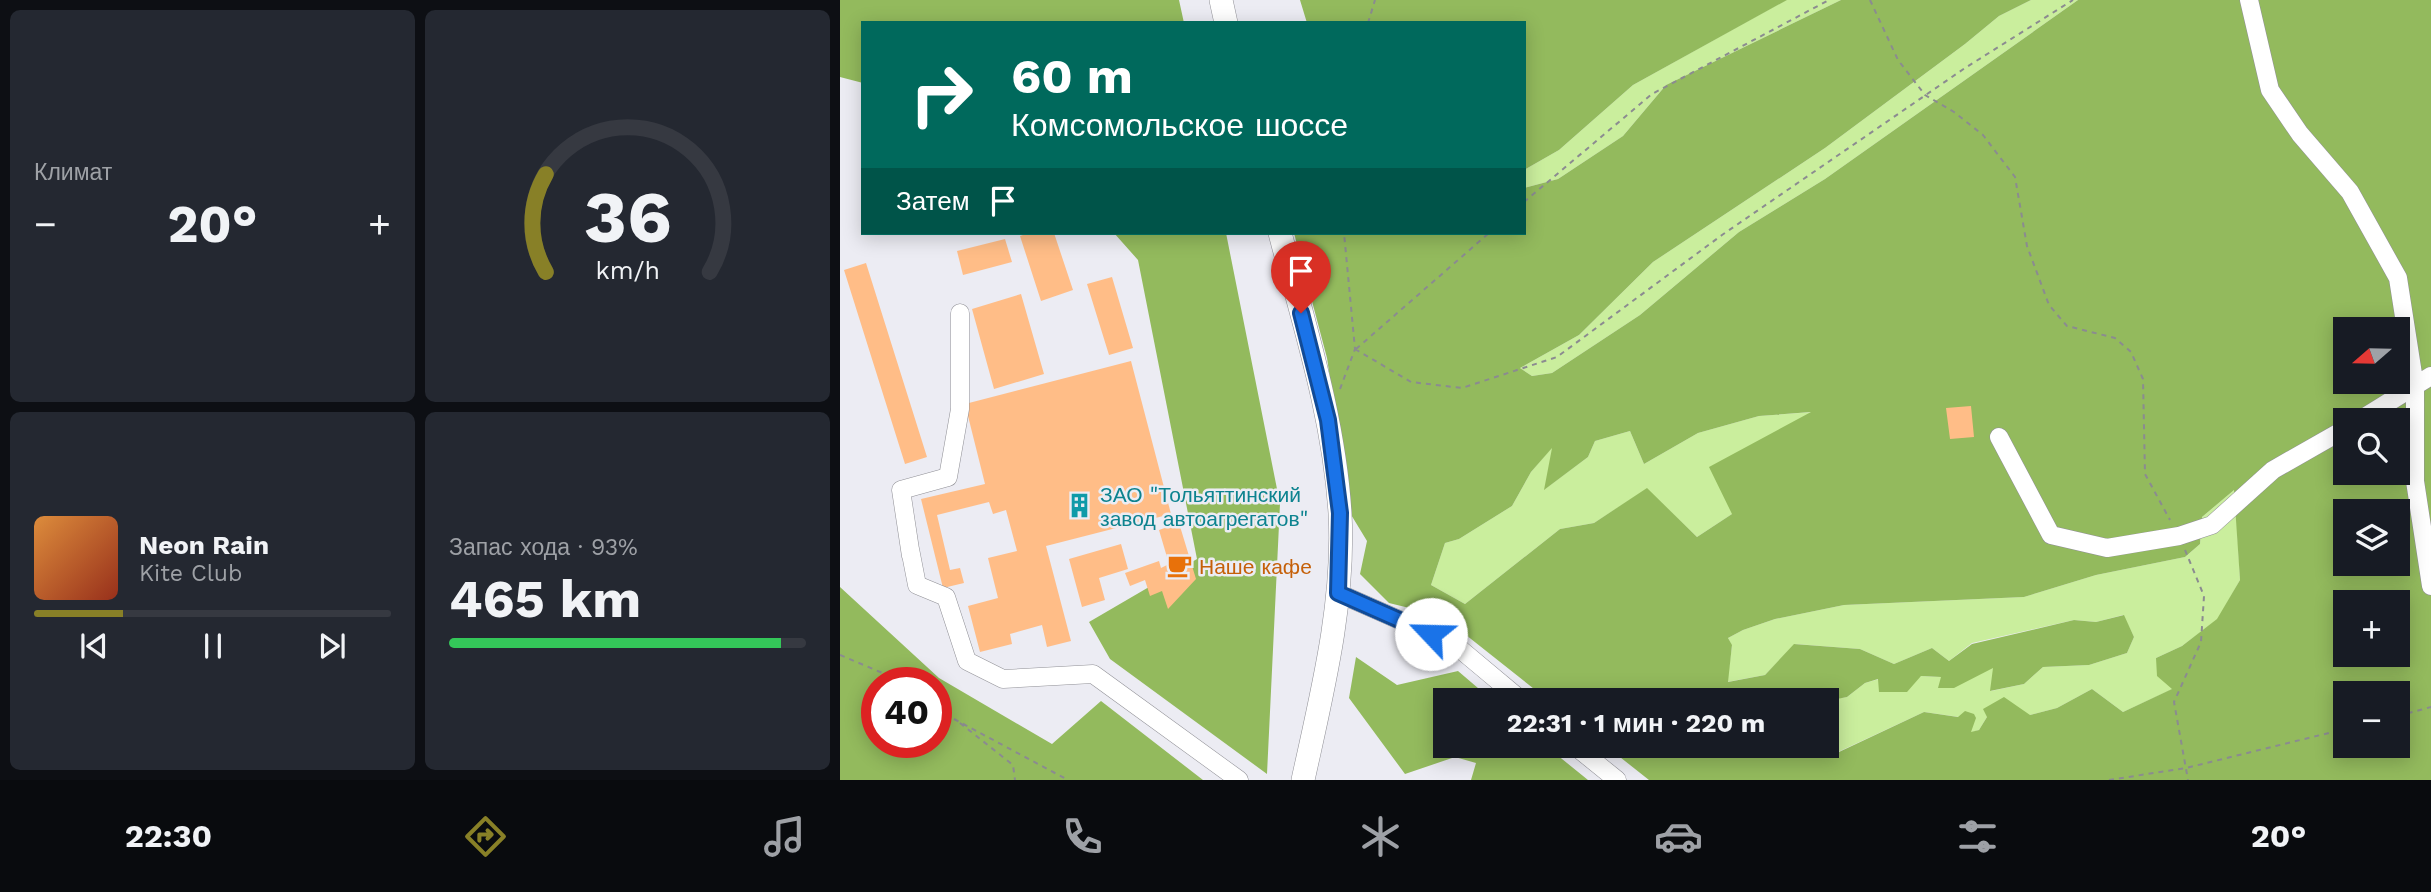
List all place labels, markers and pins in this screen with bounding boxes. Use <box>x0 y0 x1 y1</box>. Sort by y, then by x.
pin <box>1271 241 1331 313</box>
place label: ЗАО "Тольяттинский завод автоагрегатов" <box>1100 482 1308 531</box>
building icon: ЗАО "Тольяттинский завод автоагрегатов" <box>1066 492 1094 520</box>
cafe icon: Наше кафе <box>1165 552 1193 580</box>
place label: Наше кафе <box>1199 554 1312 579</box>

